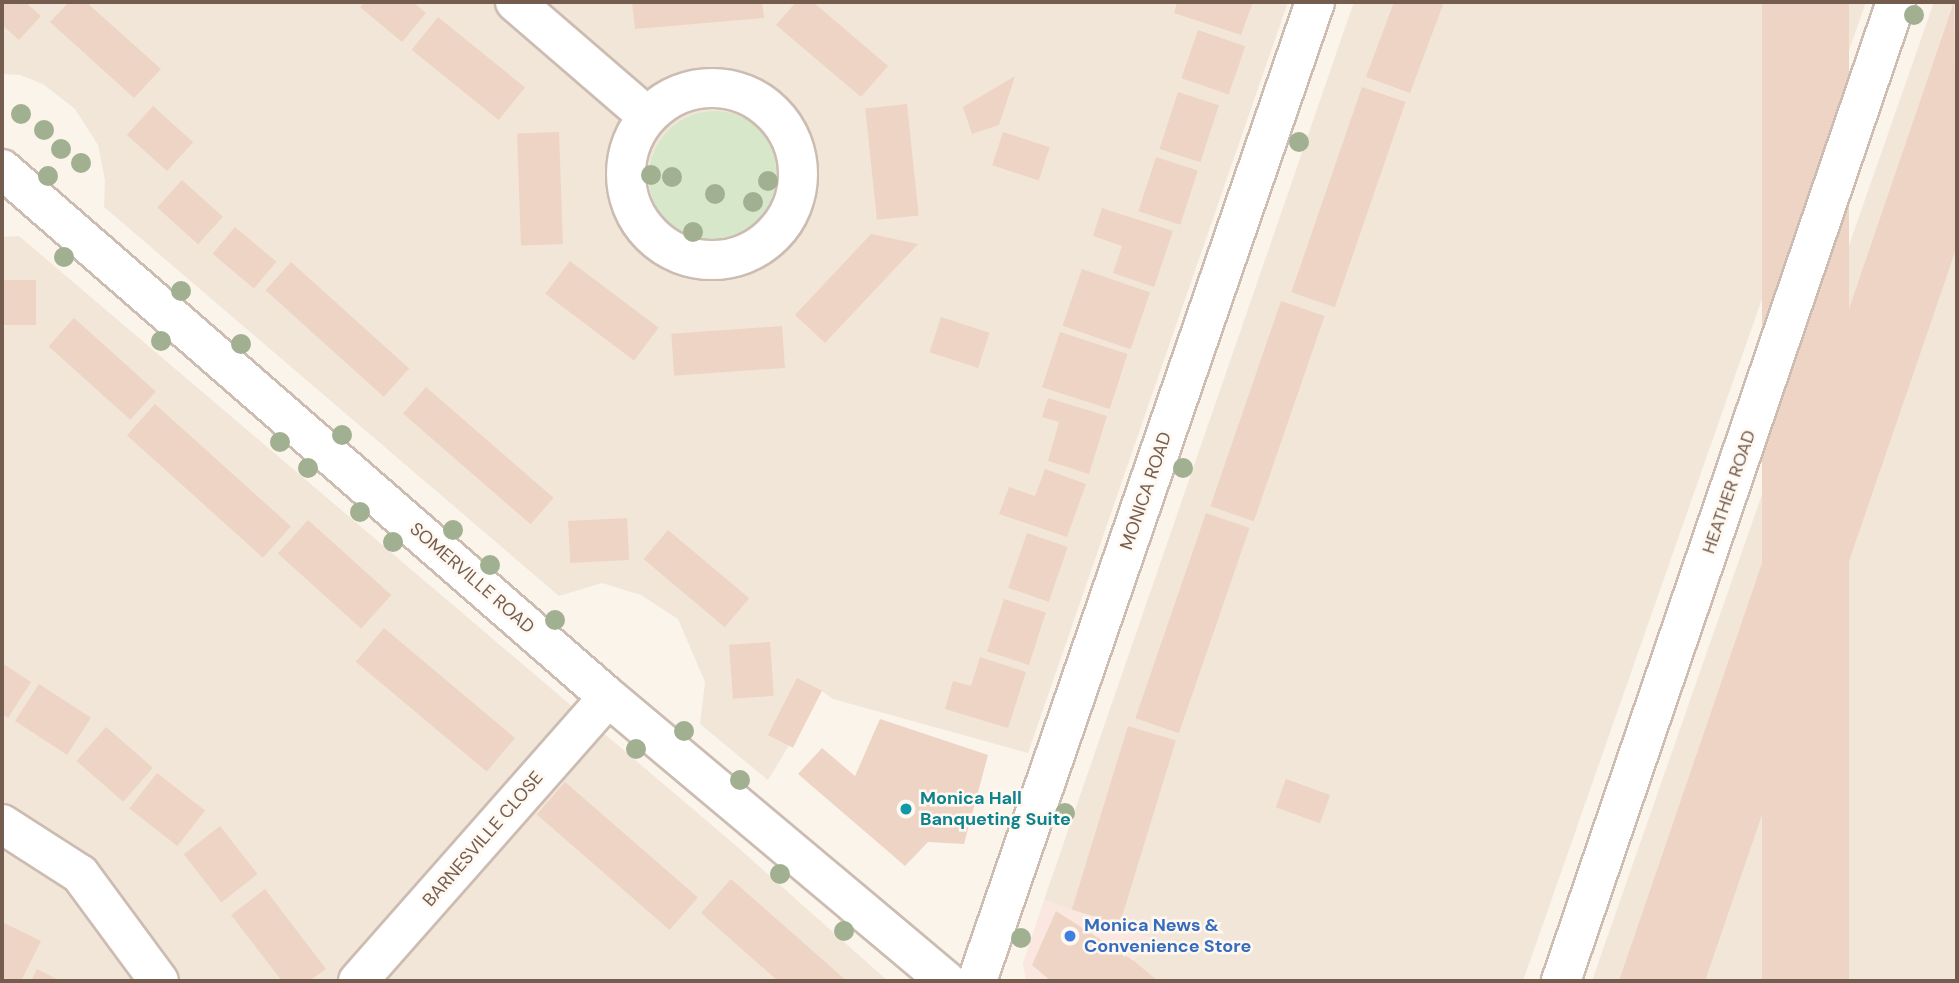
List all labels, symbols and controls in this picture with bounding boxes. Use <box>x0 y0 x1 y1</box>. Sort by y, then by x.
street label: HEATHER ROAD <box>1698 427 1760 557</box>
street label: MONICA ROAD <box>1116 429 1176 553</box>
street label: SOMERVILLE ROAD <box>405 518 539 638</box>
street label: BARNESVILLE CLOSE <box>418 767 548 911</box>
place label: Monica Hall Banqueting Suite <box>920 788 1071 830</box>
marker: Monica Hall Banqueting Suite <box>898 801 914 817</box>
place label: Monica News & Convenience Store <box>1084 915 1251 958</box>
marker: Monica News & Convenience Store <box>1062 928 1078 944</box>

